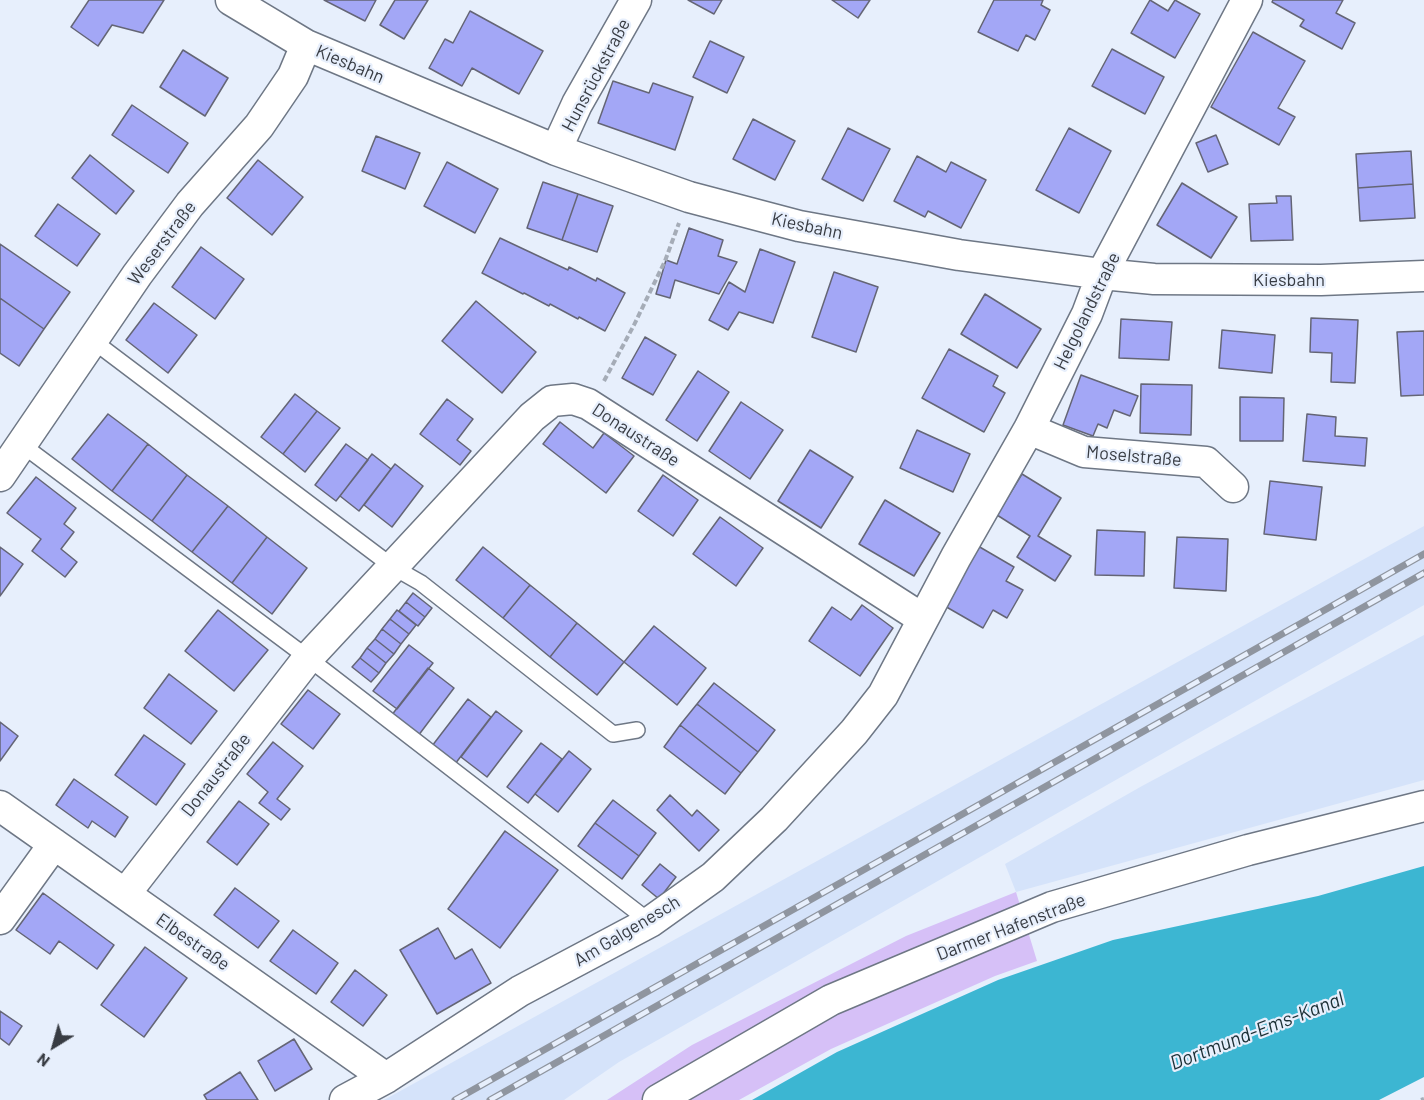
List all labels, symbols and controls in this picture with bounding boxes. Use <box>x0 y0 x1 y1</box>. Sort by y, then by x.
street label: Hunsrückstraße <box>557 15 635 135</box>
street label: Kiesbahn <box>313 40 387 88</box>
street label: Weserstraße <box>123 197 201 289</box>
street label: Kiesbahn <box>769 208 845 244</box>
street label: Helgolandstraße <box>1049 249 1125 373</box>
street label: Kiesbahn <box>1253 269 1325 291</box>
street label: Donaustraße <box>588 399 684 471</box>
street label: Moselstraße <box>1085 441 1183 471</box>
street label: Donaustraße <box>177 729 255 821</box>
street label: Darmer Hafenstraße <box>934 889 1088 965</box>
street label: Am Galgenesch <box>570 891 684 971</box>
street label: Elbestraße <box>152 909 234 975</box>
water label: Dortmund-Ems-Kanal <box>1167 987 1347 1075</box>
north arrow <box>24 1016 84 1076</box>
text: N <box>33 1050 53 1072</box>

